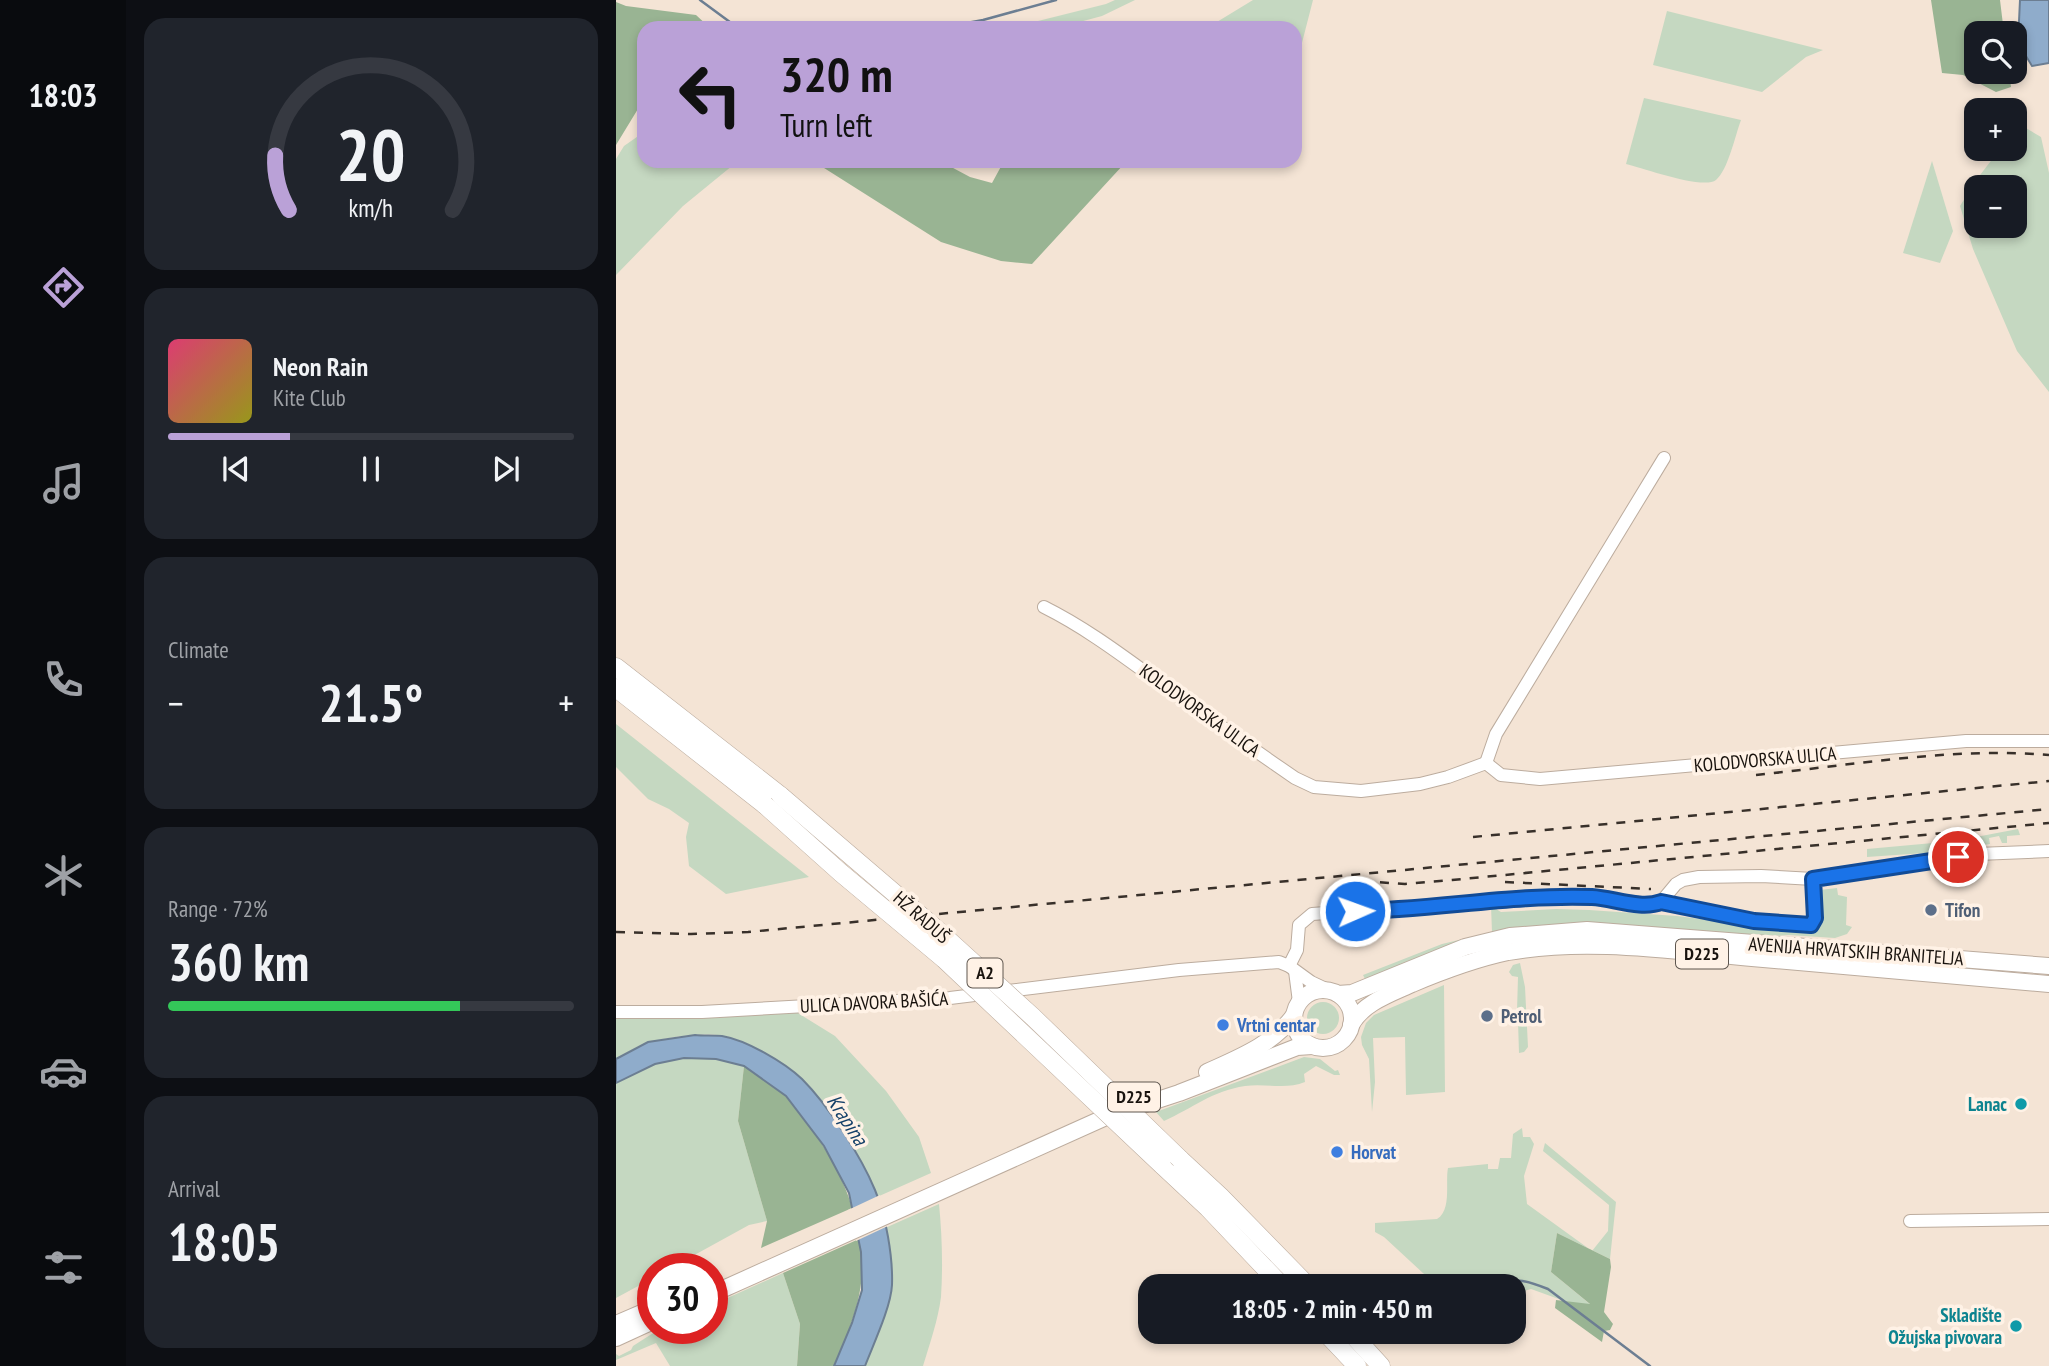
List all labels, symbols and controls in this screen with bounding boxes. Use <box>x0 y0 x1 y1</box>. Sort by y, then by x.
map controls <box>1964 21 2027 238</box>
button: search <box>1964 21 2027 84</box>
text: 320 m <box>780 42 893 106</box>
icon: left <box>665 49 756 140</box>
text: 18:03 <box>28 74 98 116</box>
button: + <box>1964 98 2027 161</box>
text: Turn left <box>780 104 872 146</box>
text: 20 <box>336 106 406 200</box>
button: − <box>1964 175 2027 238</box>
text: km/h <box>349 192 393 224</box>
icon: directions <box>39 263 88 312</box>
text: Neon Rain <box>273 350 368 383</box>
text: Kite Club <box>273 383 346 412</box>
icon: previous <box>217 450 255 488</box>
icon: pause <box>352 450 390 488</box>
icon: next <box>487 450 525 488</box>
icon: music <box>39 459 88 508</box>
text: Climate <box>168 635 229 664</box>
icon: phone <box>39 655 88 704</box>
street label: KOLODVORSKA ULICA <box>1135 658 1265 762</box>
text: 21.5° <box>319 669 423 736</box>
text: − <box>168 678 184 727</box>
text: + <box>558 678 574 727</box>
street label: KOLODVORSKA ULICA <box>1693 741 1837 777</box>
pin <box>1928 827 1988 887</box>
icon: arrive <box>1939 838 1977 876</box>
icon: climate <box>39 851 88 900</box>
position arrow <box>1318 874 1392 948</box>
street label: HŽ RADUŠ <box>889 886 955 948</box>
text: Range · 72% <box>168 894 268 923</box>
place label: Tifon <box>1945 898 1980 922</box>
marker: Tifon <box>1923 902 1939 918</box>
text: 360 km <box>168 928 309 995</box>
street label: AVENIJA HRVATSKIH BRANITELJA <box>1748 932 1964 970</box>
road number: D225 <box>1676 939 1728 968</box>
road number: A2 <box>968 958 1002 988</box>
street label: ULICA DAVORA BAŠIĆA <box>799 986 949 1018</box>
place label: Petrol <box>1501 1004 1542 1028</box>
marker: Petrol <box>1479 1008 1495 1024</box>
place label: Vrtni centar <box>1236 1013 1316 1037</box>
marker: Vrtni centar <box>1215 1017 1231 1033</box>
icon: car <box>39 1047 88 1096</box>
road number: D225 <box>1108 1082 1160 1112</box>
water label: Krapina <box>821 1089 875 1152</box>
place label: Lanac <box>1968 1092 2007 1116</box>
marker: Lanac <box>2013 1096 2029 1112</box>
place label: Horvat <box>1351 1140 1397 1164</box>
marker: Horvat <box>1329 1144 1345 1160</box>
text: Arrival <box>168 1174 220 1203</box>
text: 18:05 <box>168 1208 280 1275</box>
icon: filters <box>39 1243 88 1292</box>
speed limit sign: 30 <box>637 1253 728 1344</box>
text: 18:05 · 2 min · 450 m <box>1232 1292 1432 1325</box>
place label: Skladište Ožujska pivovara <box>1888 1303 2002 1349</box>
marker: Skladište Ožujska pivovara <box>2008 1318 2024 1334</box>

